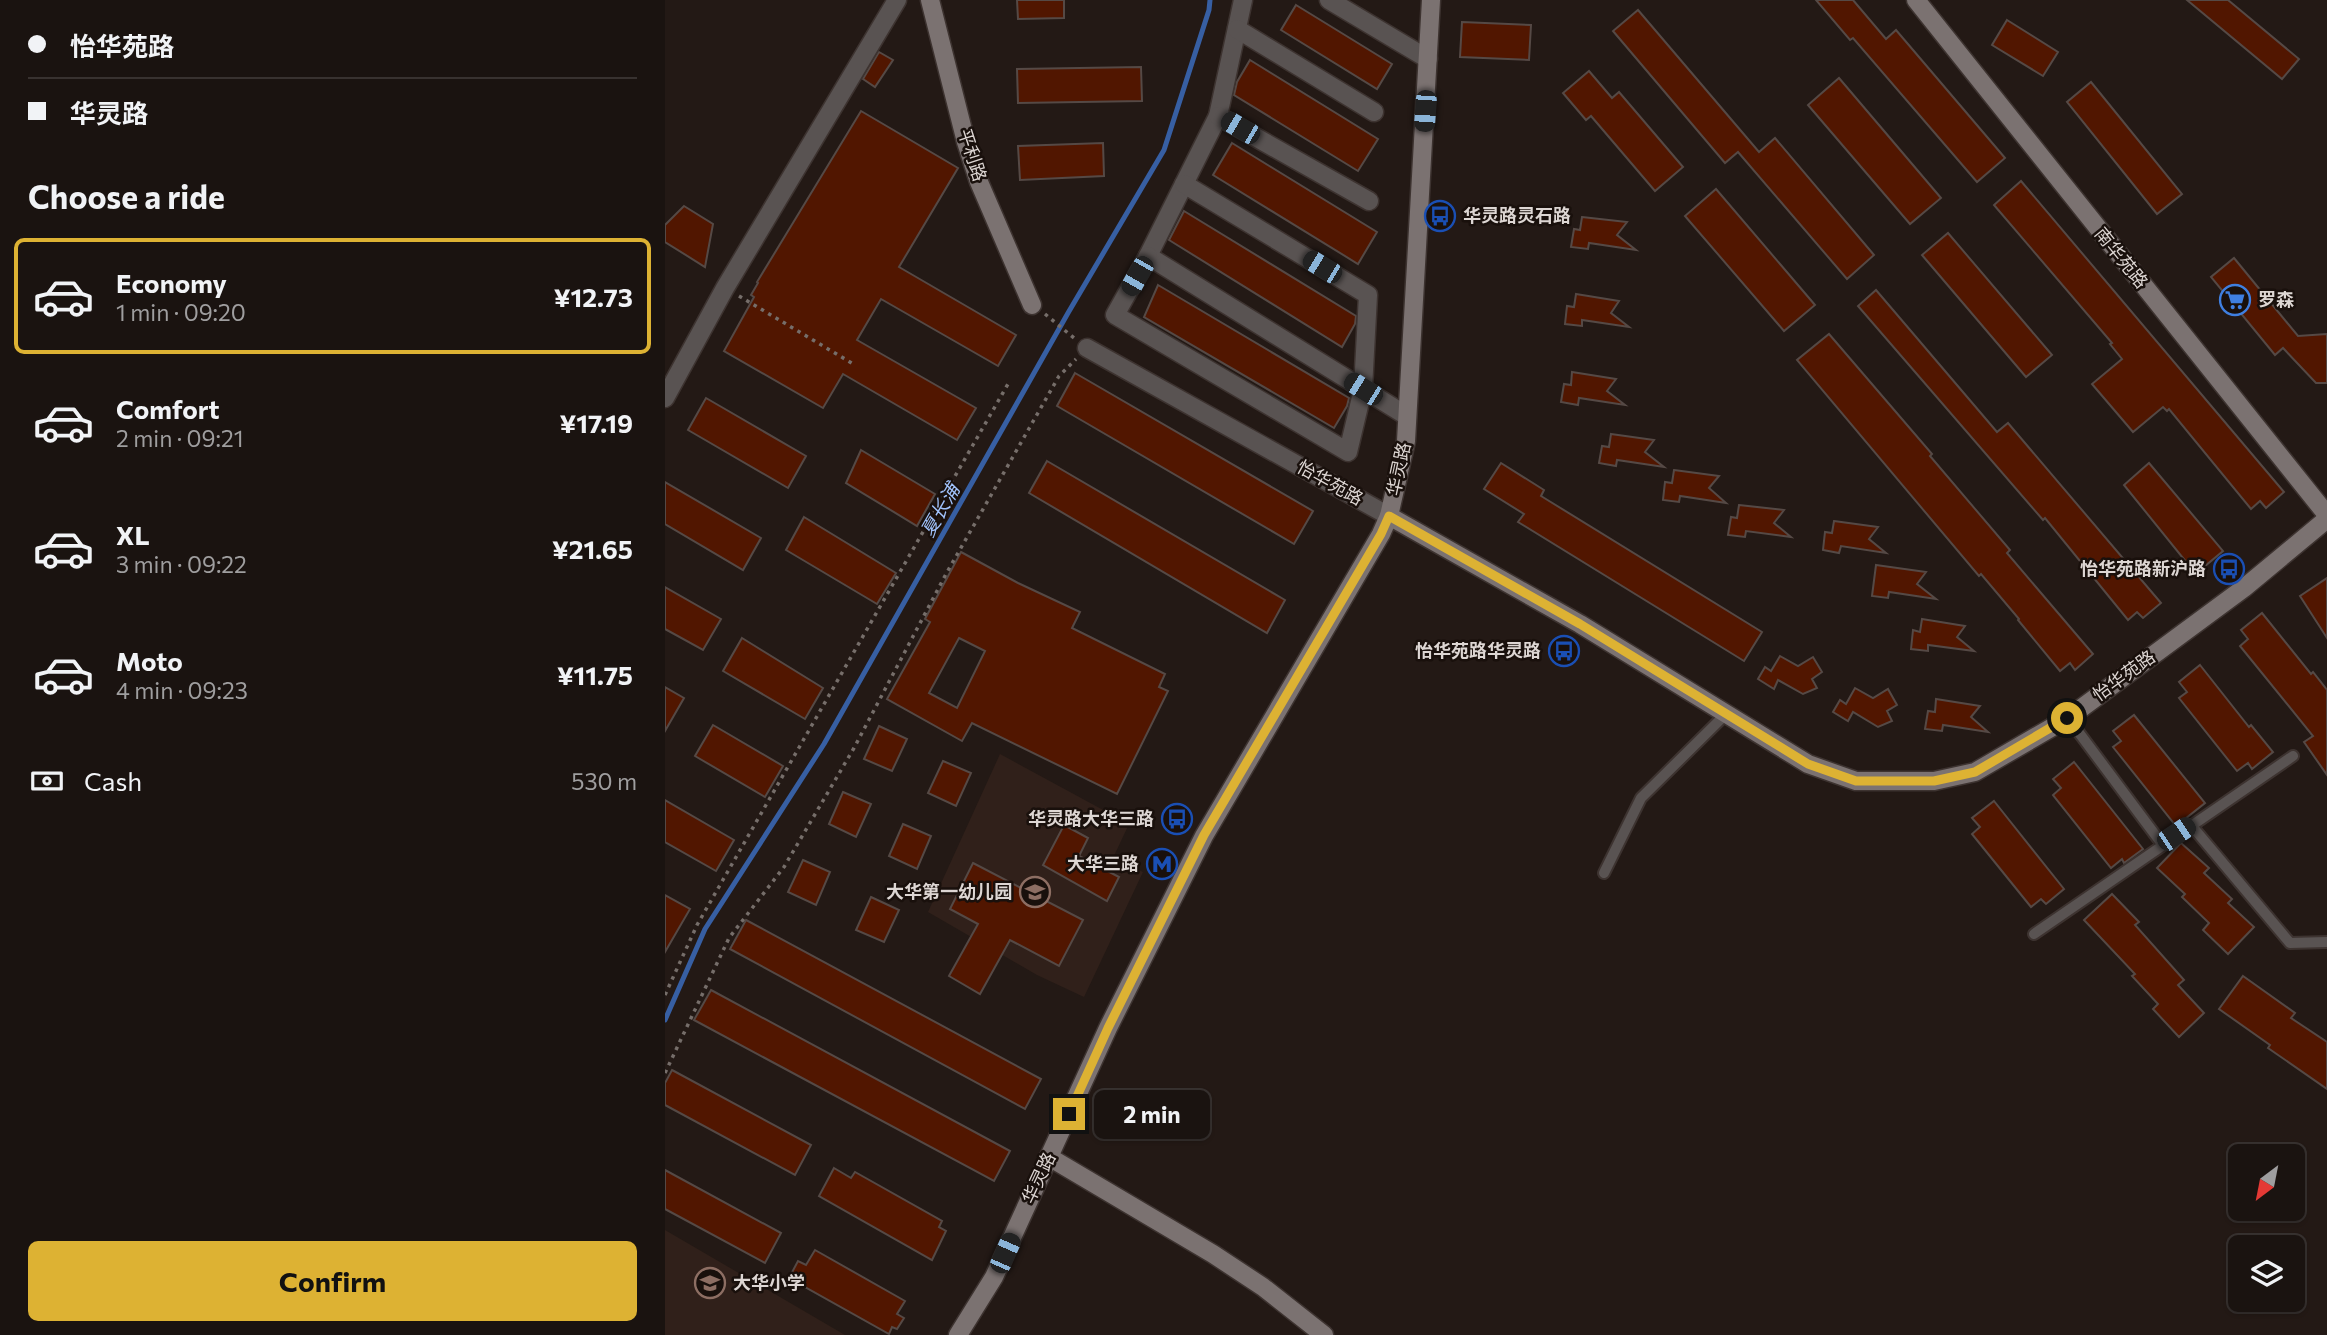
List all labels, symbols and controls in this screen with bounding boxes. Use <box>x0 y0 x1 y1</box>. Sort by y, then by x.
text: 怡华苑路 <box>70 30 174 61</box>
car <box>1414 89 1437 133</box>
text: 华灵路 <box>70 97 148 128</box>
car <box>1217 108 1264 148</box>
street label: 平利路 <box>954 126 992 184</box>
text: Choose a ride <box>28 176 225 216</box>
bus stop icon: 华灵路灵石路 <box>1423 199 1457 233</box>
place label: 华灵路灵石路 <box>1463 204 1571 226</box>
street label: 南华苑路 <box>2091 222 2153 292</box>
car <box>1299 247 1346 287</box>
car <box>1118 253 1157 299</box>
icon: car <box>32 265 95 328</box>
text: Economy <box>116 267 227 298</box>
text: ¥12.73 <box>554 281 633 312</box>
supermarket icon: 罗森 <box>2218 283 2252 317</box>
place label: 罗森 <box>2258 288 2294 310</box>
text: 1 min · 09:20 <box>116 298 246 326</box>
car <box>1340 369 1387 409</box>
icon: car <box>32 391 95 454</box>
text: Comfort <box>116 393 219 424</box>
text: ¥17.19 <box>560 407 633 438</box>
text: 2 min · 09:21 <box>116 424 244 452</box>
street label: 华灵路 <box>1382 440 1414 497</box>
street label: 怡华苑路 <box>1294 455 1367 509</box>
water label: 夏长浦 <box>915 477 965 540</box>
icon: car <box>32 517 95 580</box>
text: XL <box>116 519 150 550</box>
text: ¥21.65 <box>552 533 633 564</box>
text: 3 min · 09:22 <box>116 550 247 578</box>
bus stop icon: 怡华苑路新沪路 <box>2212 552 2246 586</box>
place label: 怡华苑路新沪路 <box>2080 557 2206 579</box>
bus stop icon: 怡华苑路华灵路 <box>1547 634 1581 668</box>
place label: 怡华苑路华灵路 <box>1415 639 1541 661</box>
icon: car <box>32 643 95 706</box>
text: Moto <box>116 645 183 676</box>
street label: 怡华苑路 <box>2088 645 2159 705</box>
text: ¥11.75 <box>557 659 633 690</box>
text: 4 min · 09:23 <box>116 676 248 704</box>
route start <box>2051 702 2083 734</box>
icon: cash <box>28 762 66 800</box>
text: Cash <box>84 765 142 796</box>
text: 530 m <box>571 767 637 795</box>
bus stop icon: 华灵路大华三路 <box>1160 802 1194 836</box>
place label: 华灵路大华三路 <box>1028 807 1154 829</box>
car <box>2153 814 2200 854</box>
metro station icon: 大华三路 <box>1145 847 1179 881</box>
place label: 大华三路 <box>1067 852 1139 874</box>
school or university icon: 大华第一幼儿园 <box>1018 875 1052 909</box>
place label: 大华第一幼儿园 <box>886 880 1012 902</box>
callout: 2 min <box>1093 1090 1209 1138</box>
route end <box>1053 1098 1085 1130</box>
text: 2 min <box>1123 1100 1181 1128</box>
north arrow <box>2228 1144 2305 1222</box>
map controls <box>2228 1144 2305 1312</box>
street label: 华灵路 <box>1017 1148 1059 1207</box>
car <box>987 1230 1024 1276</box>
button: layers <box>2228 1235 2305 1312</box>
button: Confirm <box>28 1241 637 1321</box>
school or university icon: 大华小学 <box>693 1266 727 1300</box>
place label: 大华小学 <box>733 1271 805 1293</box>

